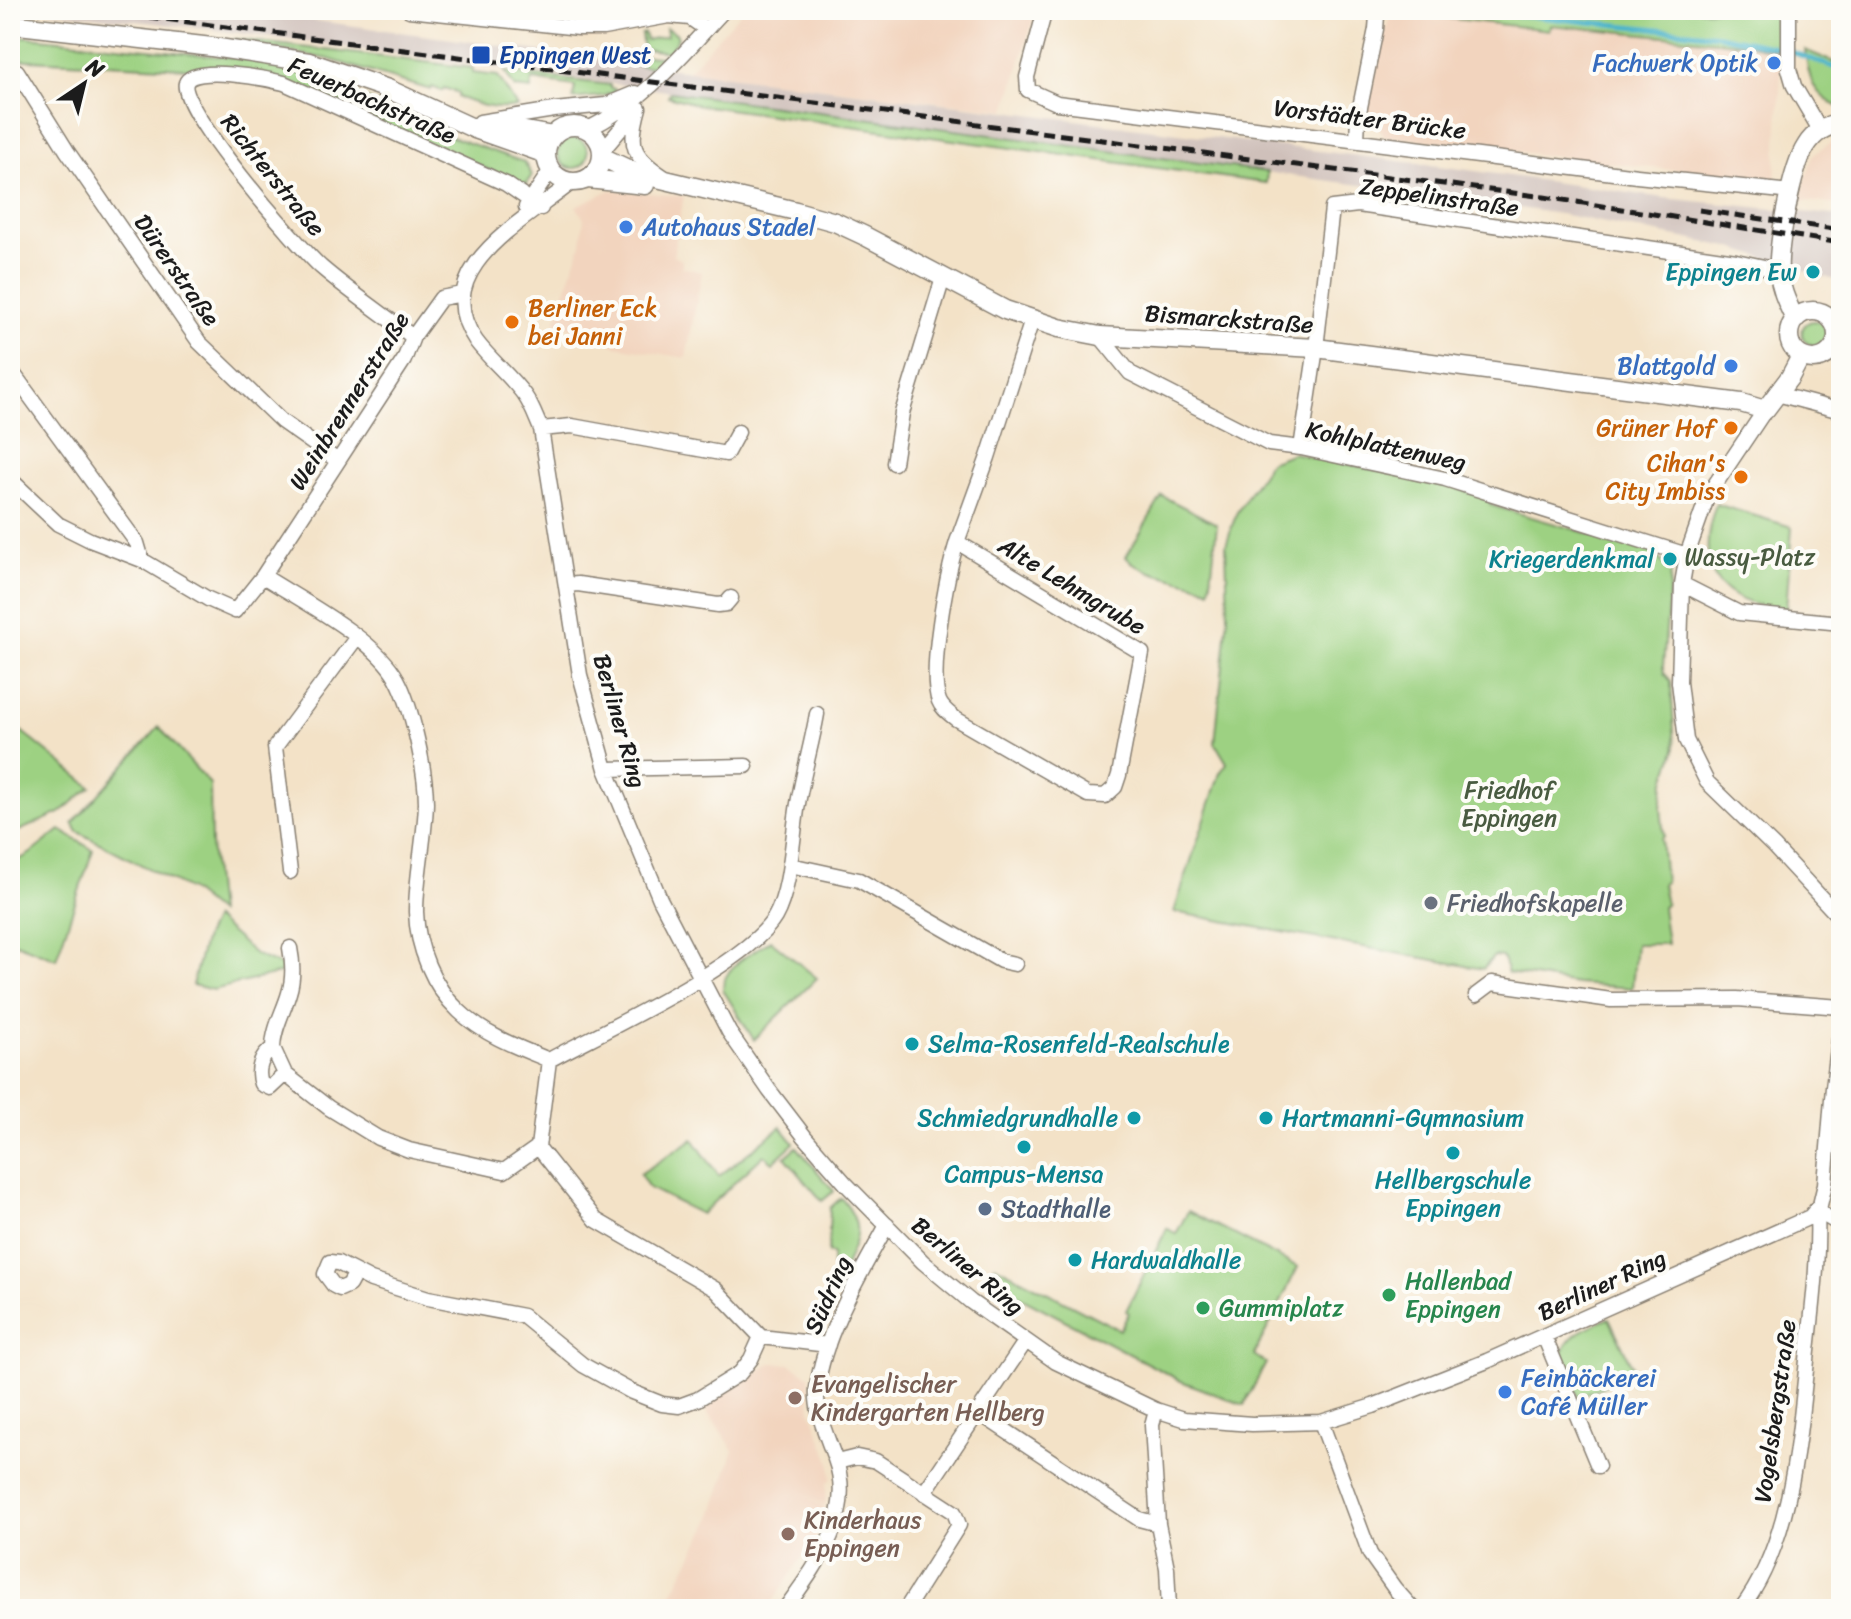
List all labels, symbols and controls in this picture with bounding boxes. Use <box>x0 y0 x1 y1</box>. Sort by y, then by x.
place label: Eppingen West <box>499 34 651 76</box>
place label: Fachwerk Optik <box>1592 42 1758 84</box>
north arrow <box>44 44 124 124</box>
street label: Feuerbachstraße <box>281 44 463 156</box>
marker: Eppingen West <box>470 44 492 66</box>
text: N <box>77 47 113 89</box>
marker: Fachwerk Optik <box>1765 54 1783 72</box>
street label: Vorstädter Brücke <box>1271 86 1469 152</box>
street label: Richterstraße <box>210 104 336 246</box>
street label: Zeppelinstraße <box>1356 165 1522 229</box>
street label: Dürerstraße <box>123 205 232 335</box>
place label: Autohaus Stadel <box>641 206 817 248</box>
marker: Autohaus Stadel <box>617 218 635 236</box>
place label: Eppingen Ew <box>1665 251 1797 293</box>
marker: Eppingen Ew <box>1804 263 1822 281</box>
place label: Berliner Eck bei Janni <box>528 287 658 357</box>
street label: Bismarckstraße <box>1143 292 1315 346</box>
street label: Weinbrennerstraße <box>277 303 421 499</box>
marker: Berliner Eck bei Janni <box>503 313 521 331</box>
place label: Blattgold <box>1617 345 1717 387</box>
marker: Blattgold <box>1722 357 1740 375</box>
place label: Grüner Hof <box>1596 407 1718 449</box>
street label: Kohlplattenweg <box>1302 408 1470 484</box>
marker: Grüner Hof <box>1722 419 1740 437</box>
place label: Cihan's City Imbiss <box>1606 442 1725 512</box>
marker: Cihan's City Imbiss <box>1732 468 1750 486</box>
street label: Alte Lehmgrube <box>989 525 1154 647</box>
park label: Wassy-Platz <box>1685 536 1816 578</box>
place label: Kriegerdenkmal <box>1489 538 1655 580</box>
marker: Kriegerdenkmal <box>1661 550 1679 568</box>
street label: Berliner Ring <box>581 649 659 793</box>
park label: Friedhof Eppingen <box>1461 769 1557 839</box>
place label: Friedhofskapelle <box>1447 882 1623 924</box>
marker: Friedhofskapelle <box>1422 894 1440 912</box>
place label: Selma-Rosenfeld-Realschule <box>928 1023 1230 1065</box>
marker: Selma-Rosenfeld-Realschule <box>903 1035 921 1053</box>
place label: Schmiedgrundhalle <box>917 1097 1118 1139</box>
place label: Hartmanni-Gymnasium <box>1282 1097 1524 1139</box>
marker: Schmiedgrundhalle <box>1125 1109 1143 1127</box>
marker: Hartmanni-Gymnasium <box>1257 1109 1275 1127</box>
marker: Campus-Mensa <box>1015 1138 1033 1156</box>
marker: Hellbergschule Eppingen <box>1444 1144 1462 1162</box>
place label: Campus-Mensa <box>944 1153 1104 1195</box>
place label: Hellbergschule Eppingen <box>1375 1159 1531 1229</box>
place label: Stadthalle <box>1001 1188 1111 1230</box>
marker: Stadthalle <box>976 1200 994 1218</box>
street label: Berliner Ring <box>902 1206 1034 1326</box>
street label: Berliner Ring <box>1531 1237 1673 1333</box>
place label: Hardwaldhalle <box>1091 1239 1241 1281</box>
street label: Südring <box>792 1249 864 1341</box>
marker: Hardwaldhalle <box>1066 1251 1084 1269</box>
place label: Hallenbad Eppingen <box>1405 1260 1512 1330</box>
marker: Hallenbad Eppingen <box>1380 1286 1398 1304</box>
place label: Gummiplatz <box>1219 1287 1344 1329</box>
marker: Gummiplatz <box>1194 1299 1212 1317</box>
street label: Vogelsbergstraße <box>1741 1317 1809 1505</box>
place label: Feinbäckerei Café Müller <box>1521 1357 1657 1427</box>
place label: Evangelischer Kindergarten Hellberg <box>811 1363 1045 1433</box>
marker: Feinbäckerei Café Müller <box>1496 1383 1514 1401</box>
marker: Evangelischer Kindergarten Hellberg <box>786 1389 804 1407</box>
place label: Kinderhaus Eppingen <box>804 1499 922 1569</box>
marker: Kinderhaus Eppingen <box>779 1525 797 1543</box>

